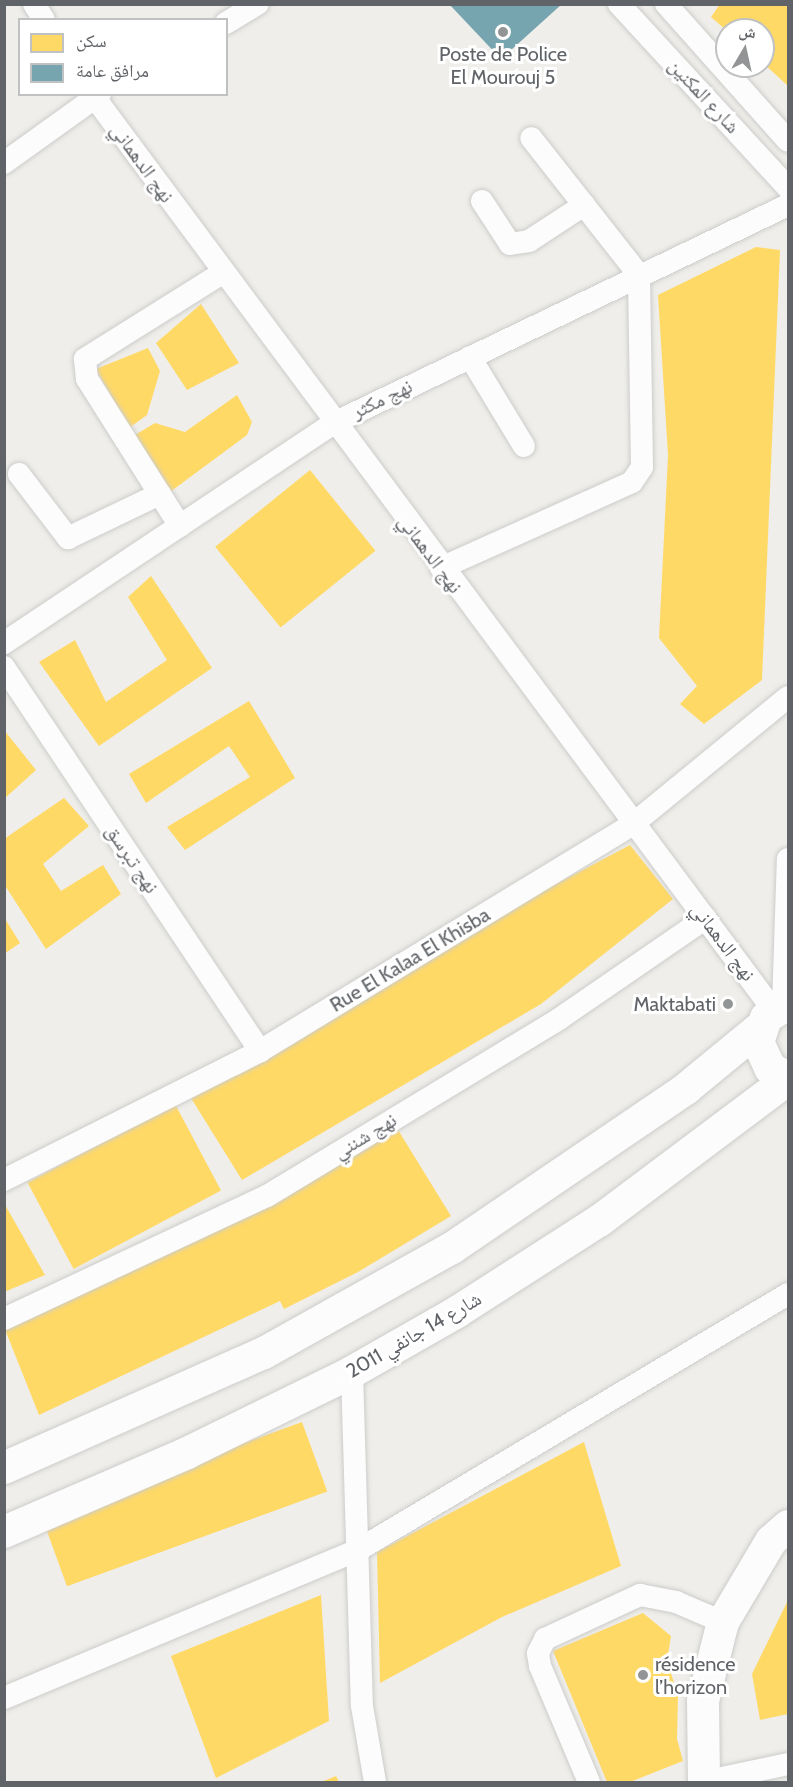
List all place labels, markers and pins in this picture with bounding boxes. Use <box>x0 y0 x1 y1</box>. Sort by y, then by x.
marker: Poste de Police El Mourouj 5 <box>496 25 510 39</box>
place label: Poste de Police El Mourouj 5 <box>439 42 567 89</box>
place label: Maktabati <box>634 992 716 1016</box>
marker: Maktabati <box>721 997 735 1011</box>
place label: résidence l’horizon <box>655 1652 736 1699</box>
marker: résidence l’horizon <box>636 1668 650 1682</box>

